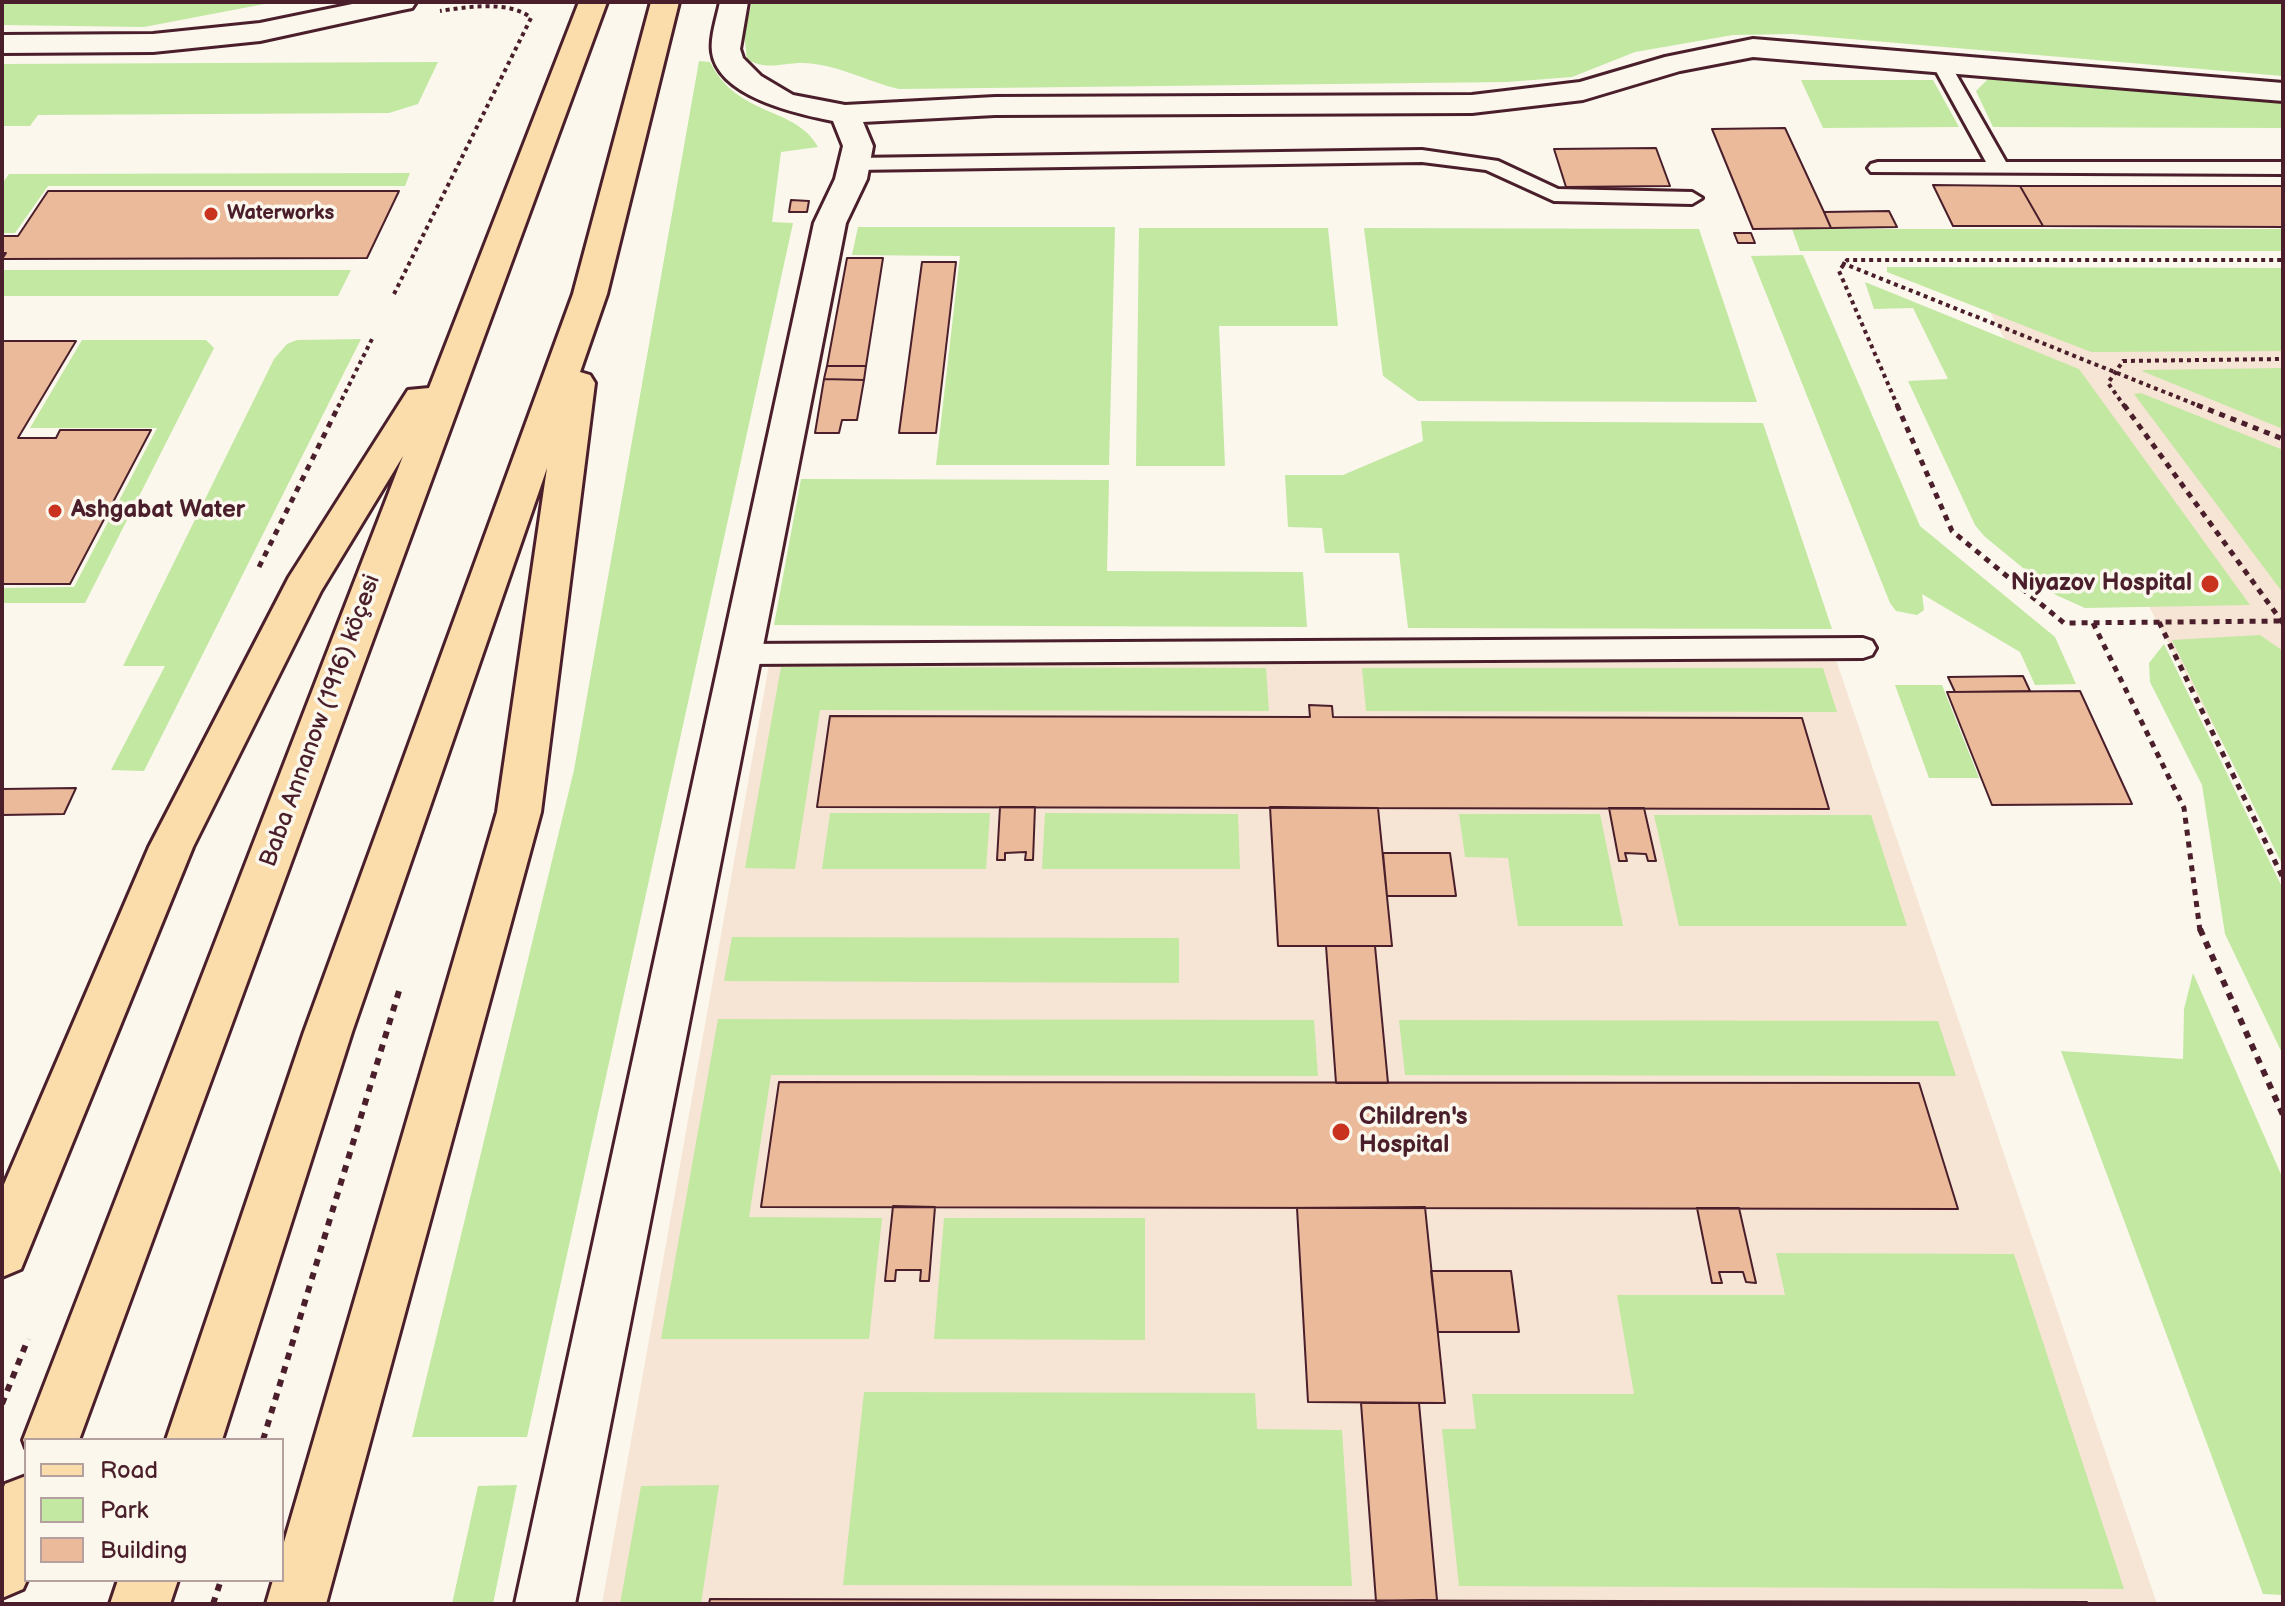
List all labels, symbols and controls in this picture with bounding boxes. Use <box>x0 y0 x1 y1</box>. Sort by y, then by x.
place label: Waterworks <box>227 202 334 226</box>
marker: Waterworks <box>202 205 220 223</box>
place label: Ashgabat Water <box>71 497 245 525</box>
marker: Ashgabat Water <box>46 502 64 520</box>
place label: Niyazov Hospital <box>2011 570 2192 598</box>
street label: Baba Annanow (1916) köçesi <box>255 571 387 871</box>
marker: Niyazov Hospital <box>2199 573 2221 595</box>
place label: Children's Hospital <box>1359 1104 1468 1160</box>
marker: Children's Hospital <box>1330 1121 1352 1143</box>
legend <box>24 1438 284 1582</box>
text: Road <box>100 1456 158 1485</box>
text: Park <box>100 1496 148 1525</box>
text: Building <box>100 1536 187 1565</box>

